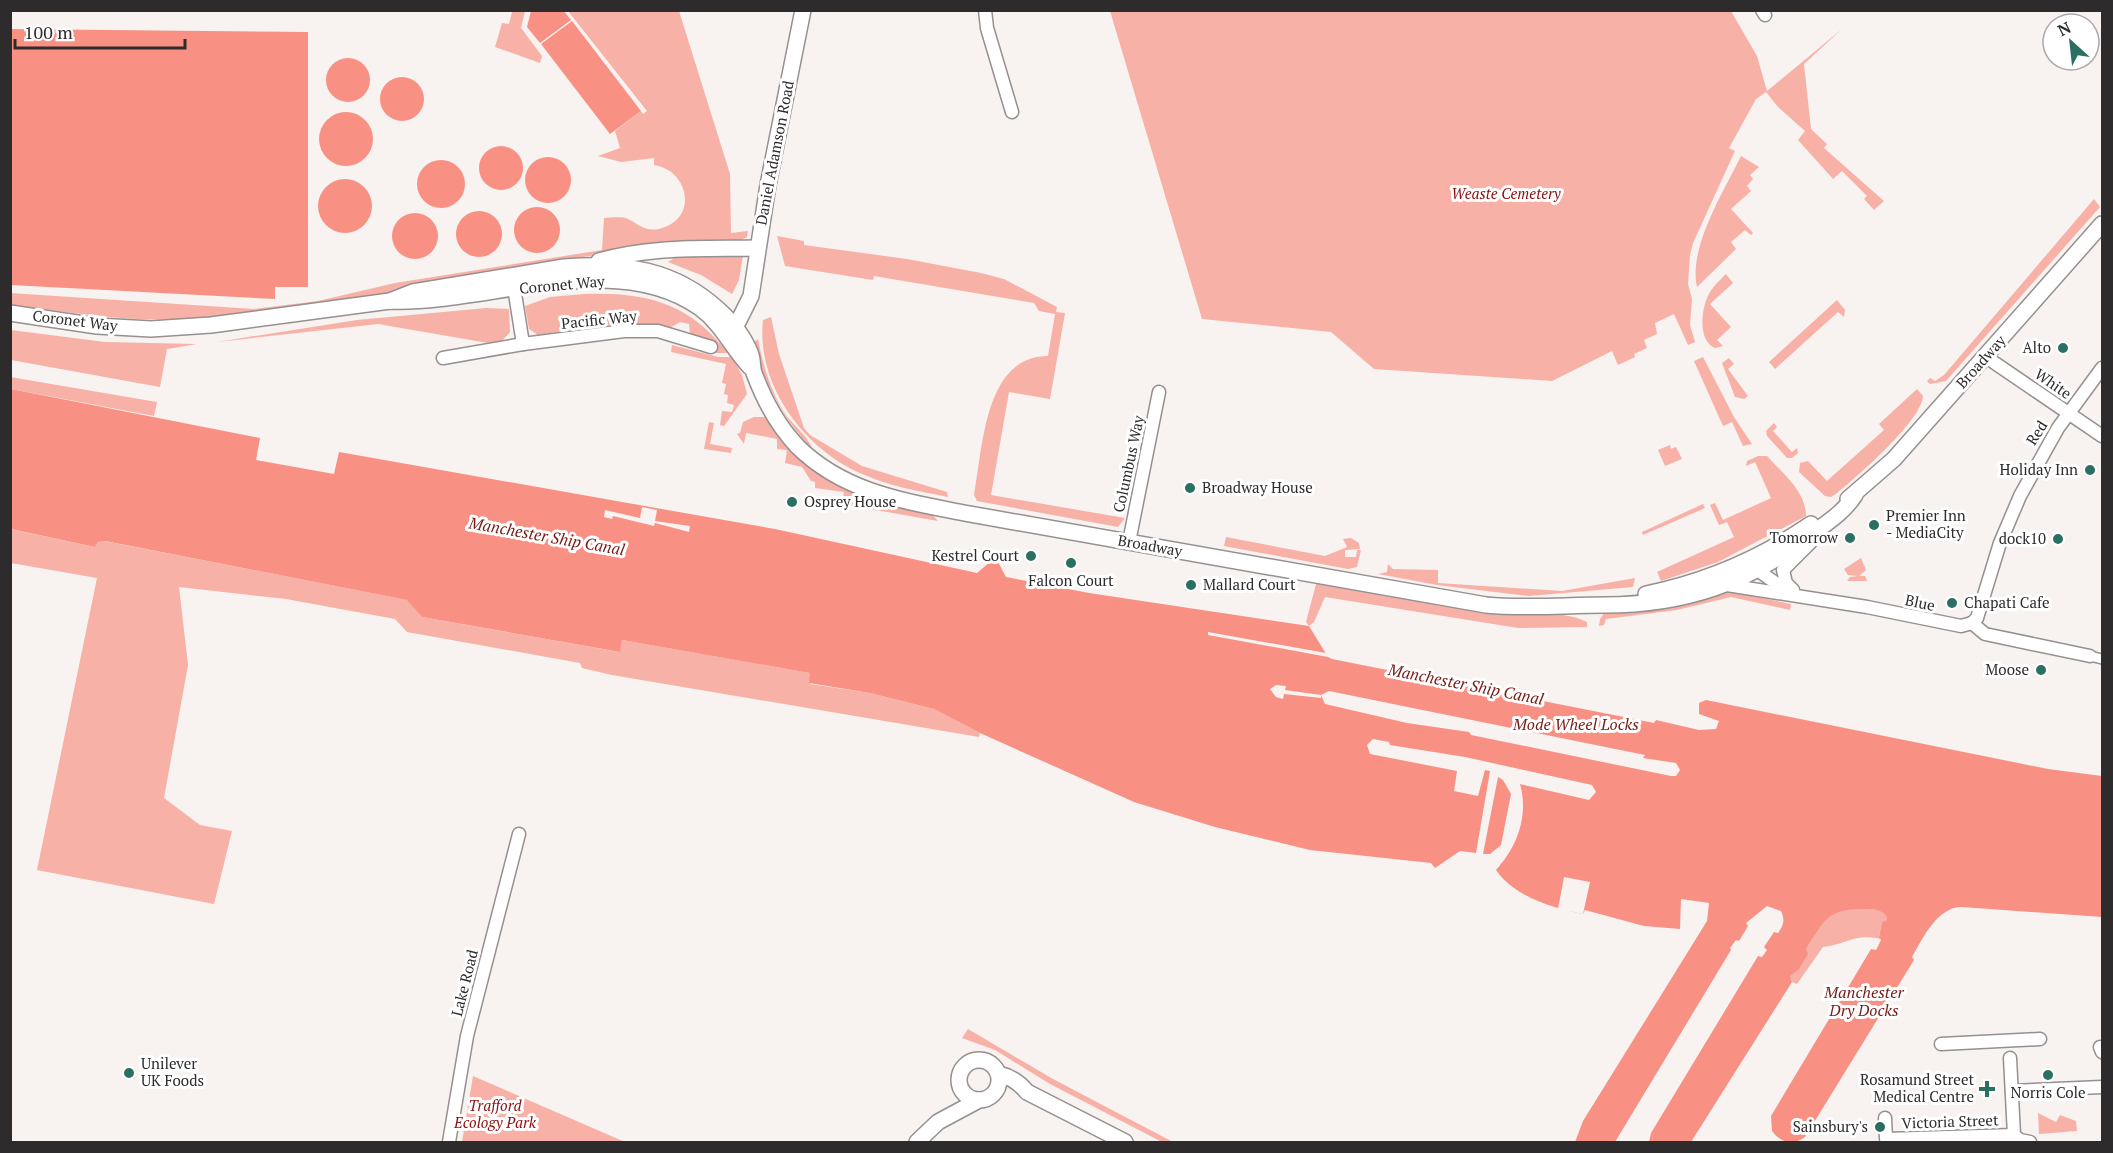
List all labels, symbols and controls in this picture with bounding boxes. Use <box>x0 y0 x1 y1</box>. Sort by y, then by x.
scale bar <box>15 12 184 50</box>
north arrow <box>2041 12 2101 72</box>
text: N <box>2054 16 2075 41</box>
text: 100 m <box>24 20 73 44</box>
street label: Daniel Adamson Road <box>750 79 798 227</box>
park label: Weaste Cemetery <box>1451 183 1562 203</box>
street label: Coronet Way <box>518 270 606 298</box>
street label: Coronet Way <box>31 305 119 335</box>
street label: Pacific Way <box>560 305 638 333</box>
street label: Broadway <box>1951 330 2010 392</box>
place label: Alto <box>2022 337 2051 357</box>
marker: Alto <box>2056 341 2070 355</box>
street label: White <box>2031 363 2076 403</box>
street label: Columbus Way <box>1108 413 1148 514</box>
street label: Red <box>2021 417 2051 448</box>
place label: Holiday Inn <box>2000 459 2078 479</box>
marker: Holiday Inn <box>2083 463 2097 477</box>
place label: Broadway House <box>1202 477 1313 497</box>
marker: Broadway House <box>1183 481 1197 495</box>
place label: Osprey House <box>804 491 896 511</box>
marker: Osprey House <box>785 495 799 509</box>
place label: Premier Inn - MediaCity <box>1886 505 1966 542</box>
water label: Manchester Ship Canal <box>466 511 627 561</box>
marker: Premier Inn - MediaCity <box>1867 518 1881 532</box>
place label: Tomorrow <box>1770 527 1839 547</box>
place label: dock10 <box>1999 528 2046 548</box>
street label: Broadway <box>1116 530 1184 561</box>
marker: Tomorrow <box>1843 531 1857 545</box>
marker: dock10 <box>2051 532 2065 546</box>
place label: Kestrel Court <box>931 545 1019 565</box>
marker: Kestrel Court <box>1024 549 1038 563</box>
marker: Falcon Court <box>1064 556 1078 570</box>
place label: Falcon Court <box>1028 570 1114 590</box>
place label: Mallard Court <box>1203 574 1296 594</box>
marker: Mallard Court <box>1184 578 1198 592</box>
street label: Blue <box>1904 589 1937 615</box>
place label: Chapati Cafe <box>1964 592 2049 612</box>
marker: Chapati Cafe <box>1945 596 1959 610</box>
water label: Manchester Ship Canal <box>1386 658 1546 710</box>
place label: Moose <box>1985 659 2029 679</box>
marker: Moose <box>2034 663 2048 677</box>
water label: Mode Wheel Locks <box>1512 713 1639 735</box>
street label: Lake Road <box>446 947 482 1018</box>
water label: Manchester Dry Docks <box>1823 981 1905 1021</box>
place label: Unilever UK Foods <box>141 1053 204 1090</box>
marker: Unilever UK Foods <box>122 1066 136 1080</box>
marker: Norris Cole <box>2041 1068 2055 1082</box>
place label: Rosamund Street Medical Centre <box>1860 1069 1974 1106</box>
marker: Rosamund Street Medical Centre <box>1978 1080 1996 1098</box>
place label: Norris Cole <box>2010 1082 2086 1102</box>
park label: Trafford Ecology Park <box>453 1095 537 1132</box>
street label: Victoria Street <box>1901 1109 1999 1133</box>
place label: Sainsbury's <box>1793 1116 1868 1136</box>
marker: Sainsbury's <box>1873 1120 1887 1134</box>

